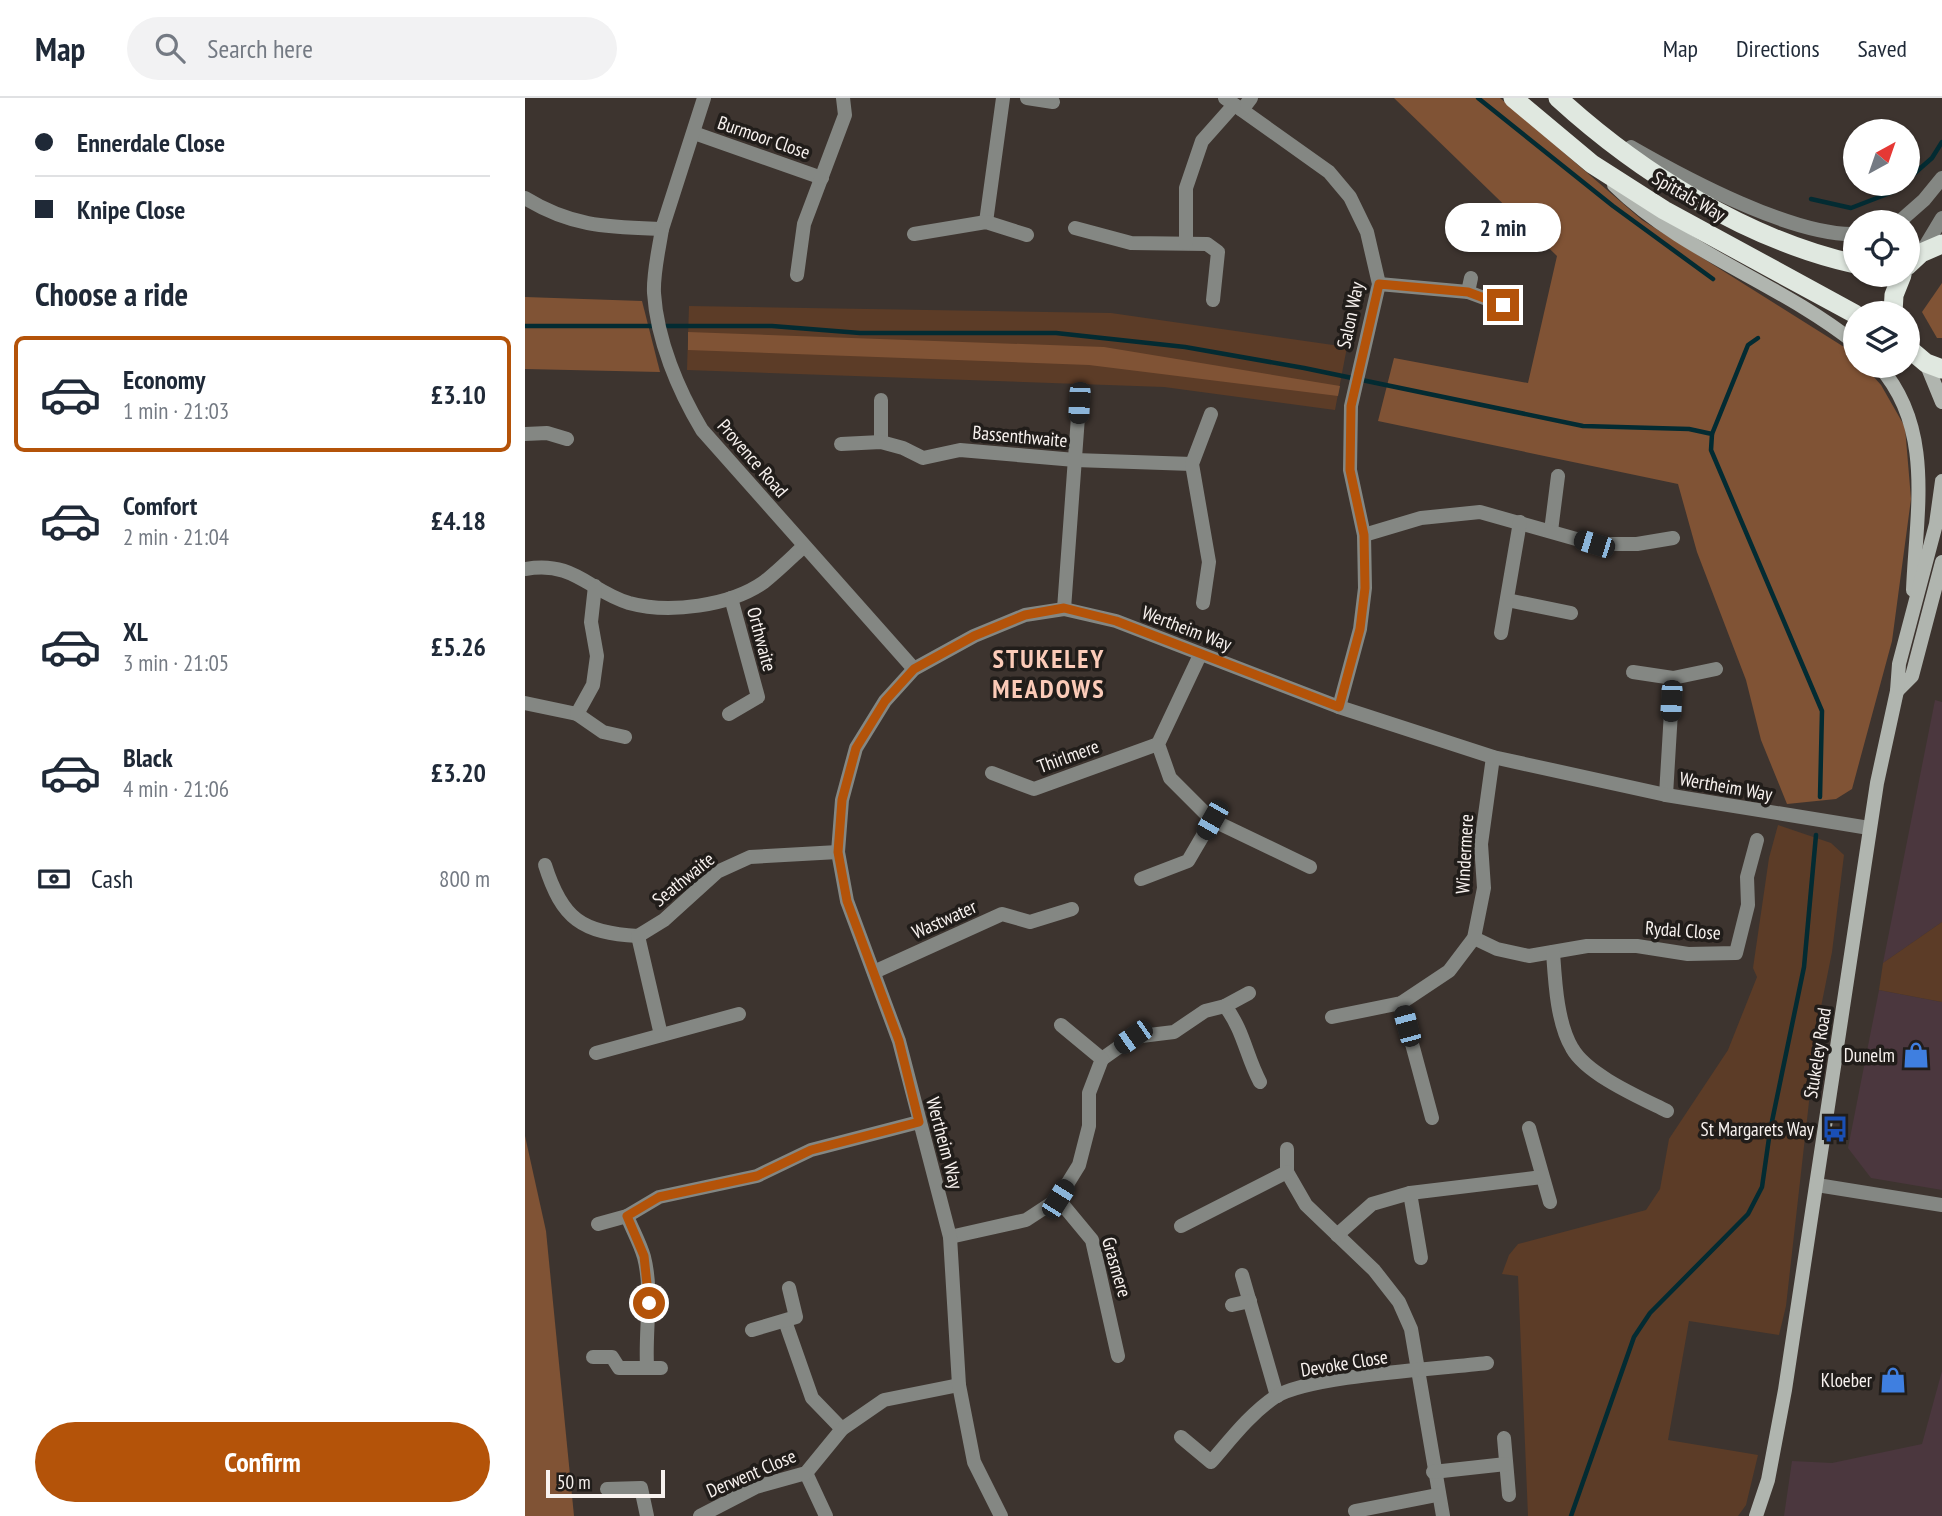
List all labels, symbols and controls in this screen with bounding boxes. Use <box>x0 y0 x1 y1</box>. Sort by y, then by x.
search box <box>127 17 617 80</box>
text: Map <box>35 27 85 70</box>
icon: search <box>151 29 189 67</box>
text: Search here <box>207 32 313 65</box>
text: Map <box>1663 33 1698 64</box>
text: Directions <box>1736 33 1820 64</box>
text: Saved <box>1858 33 1907 64</box>
street label: Burmoor Close <box>715 110 813 164</box>
north arrow <box>1843 119 1920 196</box>
map controls <box>1843 119 1920 378</box>
text: Ennerdale Close <box>77 126 225 159</box>
street label: Spittals Way <box>1648 166 1730 227</box>
text: Knipe Close <box>77 193 185 226</box>
callout: 2 min <box>1445 204 1561 252</box>
button: locate <box>1843 210 1920 287</box>
text: 2 min <box>1480 213 1526 242</box>
text: Choose a ride <box>35 273 188 315</box>
street label: Salon Way <box>1331 279 1369 350</box>
route end <box>1487 289 1519 321</box>
button: layers <box>1843 301 1920 378</box>
icon: car <box>39 363 102 426</box>
text: Economy <box>123 363 205 396</box>
text: £3.10 <box>431 378 486 411</box>
car <box>1068 381 1091 425</box>
text: 1 min · 21:03 <box>123 396 229 425</box>
street label: Provence Road <box>713 414 793 502</box>
street label: Bassenthwaite <box>972 420 1069 452</box>
icon: car <box>39 489 102 552</box>
text: Comfort <box>123 489 197 522</box>
text: £4.18 <box>431 504 486 537</box>
text: 2 min · 21:04 <box>123 522 229 551</box>
car <box>1571 528 1618 560</box>
street label: Wertheim Way <box>1139 600 1236 656</box>
street label: Orthwaite <box>742 604 782 674</box>
icon: car <box>39 615 102 678</box>
text: XL <box>123 615 148 648</box>
text: £5.26 <box>431 630 486 663</box>
district label: STUKELEY MEADOWS <box>992 642 1106 705</box>
text: 3 min · 21:05 <box>123 648 229 677</box>
car <box>1660 679 1683 723</box>
street label: Thirlmere <box>1034 734 1102 778</box>
icon: car <box>39 741 102 804</box>
text: Black <box>123 741 173 774</box>
text: £3.20 <box>431 756 486 789</box>
street label: Wertheim Way <box>1678 766 1775 806</box>
text: 4 min · 21:06 <box>123 774 229 803</box>
car <box>1193 797 1232 843</box>
street label: Windermere <box>1450 813 1478 894</box>
street label: Seathwaite <box>647 847 719 911</box>
icon: cash <box>35 860 73 898</box>
text: Cash <box>91 862 133 895</box>
text: 800 m <box>439 864 490 893</box>
street label: Wastwater <box>908 894 981 944</box>
street label: Rydal Close <box>1644 915 1722 945</box>
car <box>1392 1003 1423 1049</box>
street label: Stukeley Road <box>1798 1006 1836 1100</box>
car <box>1110 1016 1157 1058</box>
shop icon: Dunelm <box>1901 1040 1931 1070</box>
place label: Dunelm <box>1844 1043 1895 1067</box>
street label: Wertheim Way <box>921 1094 969 1192</box>
bus stop icon: St Margarets Way <box>1820 1114 1850 1144</box>
place label: St Margarets Way <box>1701 1117 1815 1141</box>
car <box>1038 1176 1079 1222</box>
street label: Grasmere <box>1097 1234 1137 1300</box>
route start <box>633 1287 665 1319</box>
street label: Devoke Close <box>1299 1344 1389 1382</box>
shop icon: Kloeber <box>1878 1365 1908 1395</box>
place label: Kloeber <box>1821 1368 1873 1392</box>
button: Confirm <box>35 1422 490 1502</box>
street label: Derwent Close <box>703 1443 800 1503</box>
scale bar <box>546 1467 665 1499</box>
text: 50 m <box>557 1470 591 1494</box>

